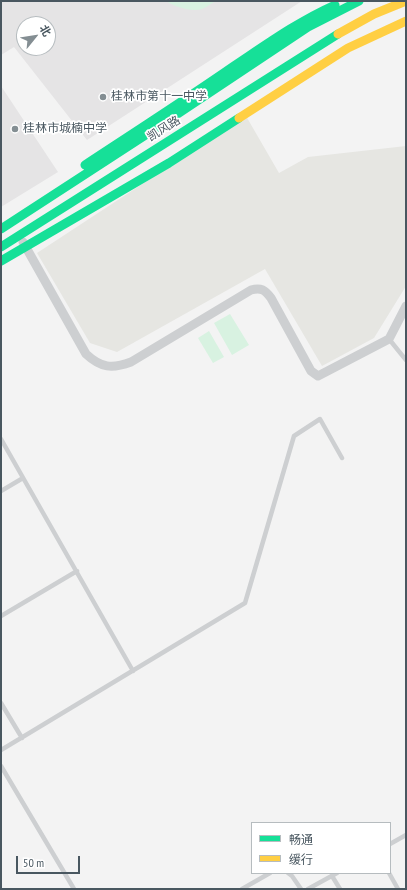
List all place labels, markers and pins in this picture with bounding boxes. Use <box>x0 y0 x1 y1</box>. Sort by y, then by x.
place label: 桂林市第十一中学 <box>111 90 207 104</box>
marker: 桂林市第十一中学 <box>98 92 108 102</box>
place label: 桂林市城楠中学 <box>23 122 107 136</box>
marker: 桂林市城楠中学 <box>10 124 20 134</box>

